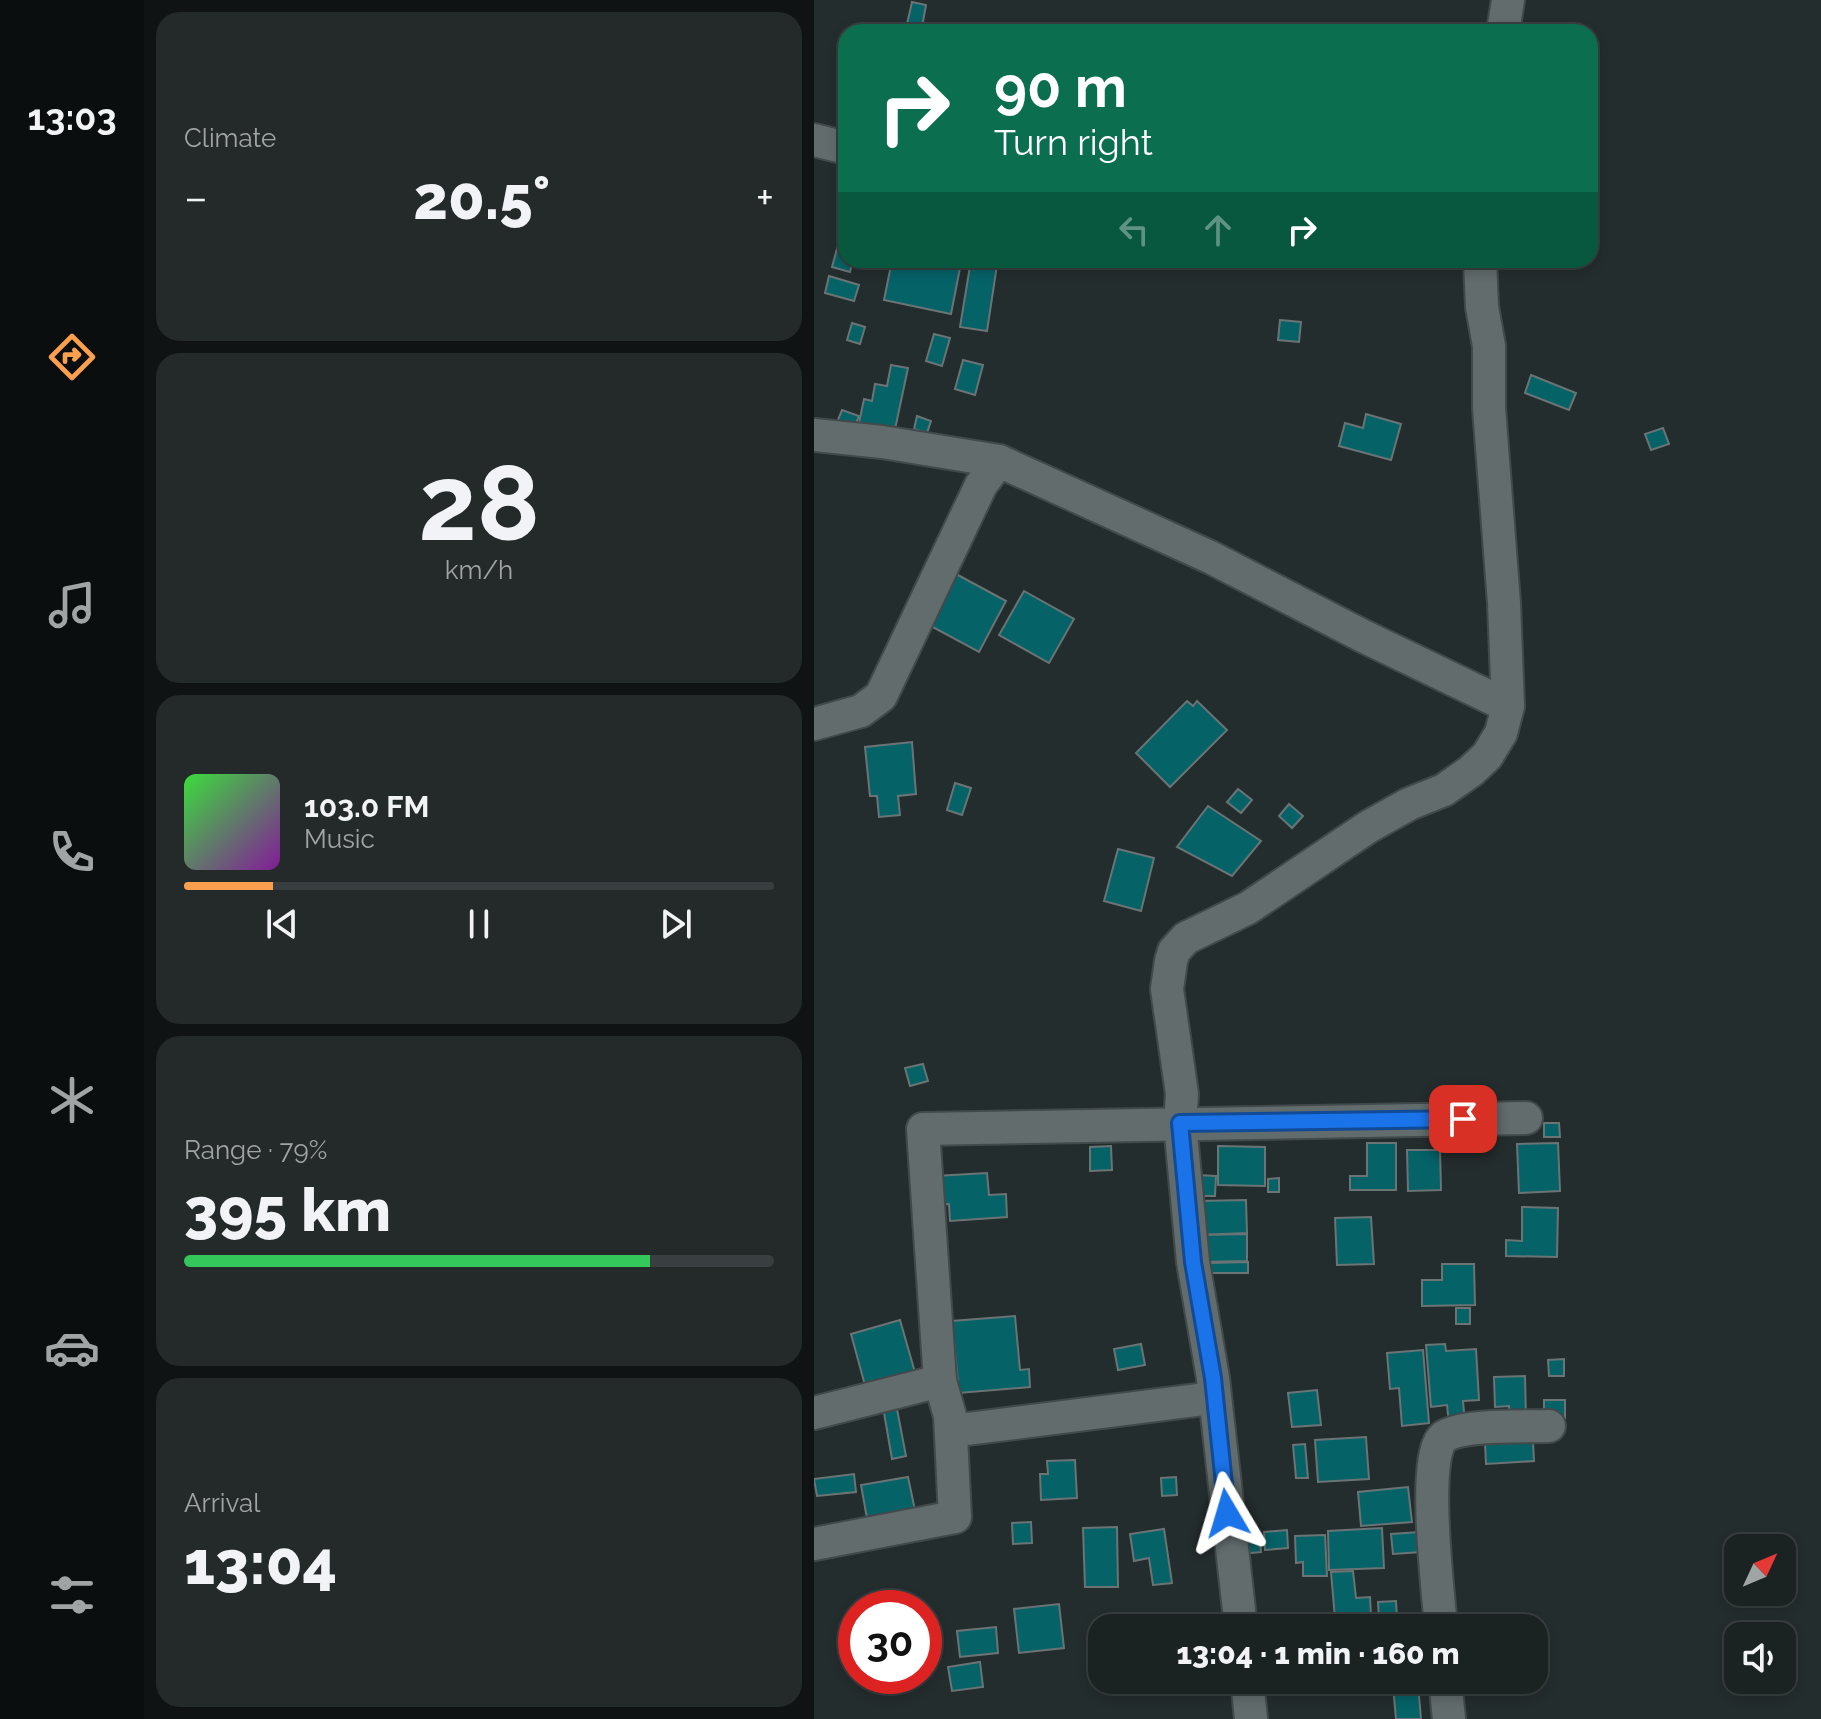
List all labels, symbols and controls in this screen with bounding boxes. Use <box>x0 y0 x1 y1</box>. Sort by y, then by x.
text: 90 m <box>994 54 1127 120</box>
icon: right <box>862 56 966 160</box>
text: 13:03 <box>28 96 116 138</box>
text: Turn right <box>994 121 1153 163</box>
text: Climate <box>184 123 276 153</box>
text: 20.5° <box>413 163 550 233</box>
text: − <box>184 172 208 223</box>
text: + <box>756 172 774 223</box>
icon: left <box>1112 208 1156 252</box>
icon: ahead <box>1196 208 1240 252</box>
icon: right <box>1280 208 1324 252</box>
icon: directions <box>44 329 100 385</box>
text: 28 <box>418 442 540 564</box>
text: km/h <box>445 555 513 585</box>
icon: music <box>44 577 100 633</box>
text: 103.0 FM <box>304 789 430 824</box>
icon: phone <box>44 824 100 880</box>
text: Music <box>304 824 375 854</box>
icon: previous <box>260 902 304 946</box>
icon: pause <box>457 902 501 946</box>
icon: next <box>654 902 698 946</box>
icon: climate <box>44 1072 100 1128</box>
pin <box>1429 1085 1497 1153</box>
icon: arrive <box>1441 1097 1485 1141</box>
text: Range · 79% <box>184 1135 327 1165</box>
text: 395 km <box>184 1175 391 1245</box>
icon: car <box>44 1320 100 1376</box>
position arrow <box>1185 1471 1269 1555</box>
text: Arrival <box>184 1488 260 1518</box>
text: 13:04 <box>184 1528 337 1598</box>
north arrow <box>1724 1534 1796 1606</box>
map controls <box>1724 1534 1796 1694</box>
icon: filters <box>44 1567 100 1623</box>
speed limit sign: 30 <box>838 1590 942 1694</box>
button: sound <box>1724 1622 1796 1694</box>
text: 13:04 · 1 min · 160 m <box>1176 1636 1460 1671</box>

